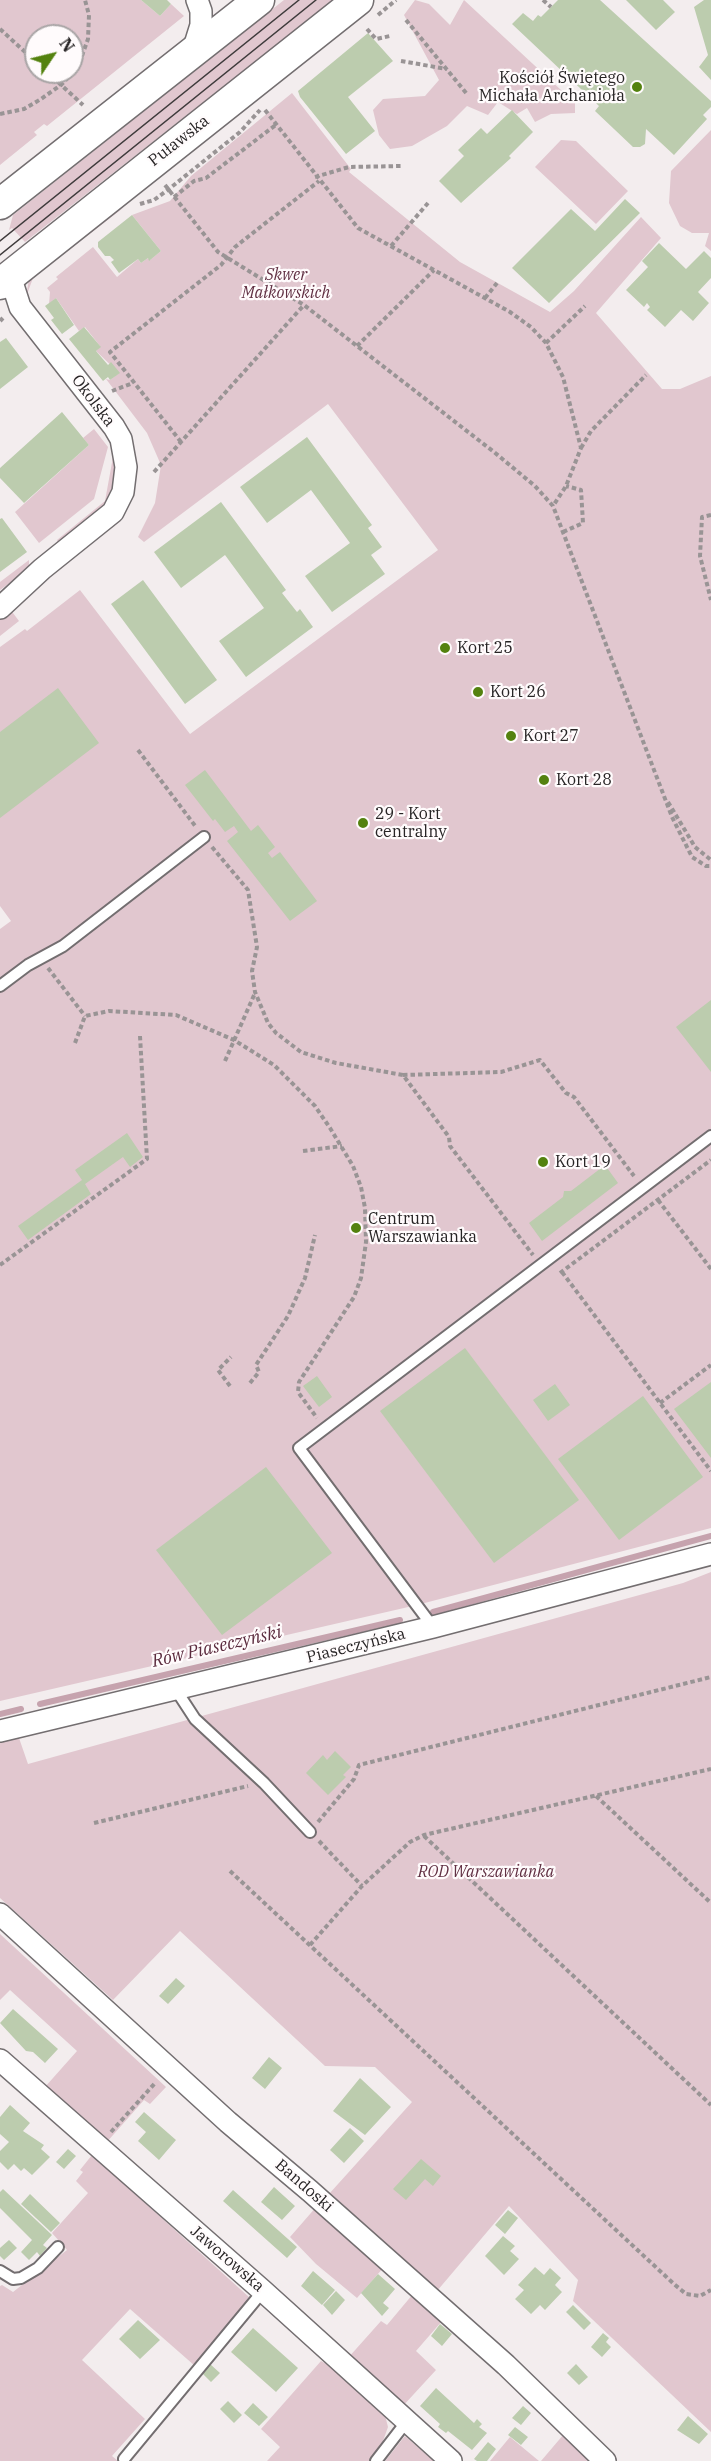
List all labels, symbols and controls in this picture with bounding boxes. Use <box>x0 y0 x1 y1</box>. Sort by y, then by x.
north arrow <box>24 24 84 84</box>
text: N <box>55 34 79 56</box>
place label: Kościół Świętego Michała Archanioła <box>479 68 625 106</box>
marker: Kościół Świętego Michała Archanioła <box>630 80 644 94</box>
street label: Puławska <box>145 111 213 171</box>
park label: Skwer Małkowskich <box>242 265 330 303</box>
street label: Okolska <box>67 371 119 431</box>
place label: Kort 25 <box>457 638 513 658</box>
marker: Kort 25 <box>438 641 452 655</box>
place label: Kort 26 <box>490 682 546 702</box>
marker: Kort 26 <box>471 685 485 699</box>
place label: Kort 27 <box>523 726 579 746</box>
marker: Kort 27 <box>504 729 518 743</box>
place label: Kort 28 <box>556 770 612 790</box>
marker: Kort 28 <box>537 773 551 787</box>
place label: 29 - Kort centralny <box>375 804 447 842</box>
marker: 29 - Kort centralny <box>356 816 370 830</box>
place label: Kort 19 <box>555 1152 611 1172</box>
marker: Kort 19 <box>536 1155 550 1169</box>
place label: Centrum Warszawianka <box>368 1209 477 1247</box>
marker: Centrum Warszawianka <box>349 1221 363 1235</box>
water label: Rów Piaseczyński <box>150 1622 284 1672</box>
street label: Piaseczyńska <box>305 1624 407 1668</box>
park label: ROD Warszawianka <box>418 1862 554 1882</box>
street label: Bandoski <box>271 2156 337 2216</box>
street label: Jaworowska <box>186 2222 268 2296</box>

